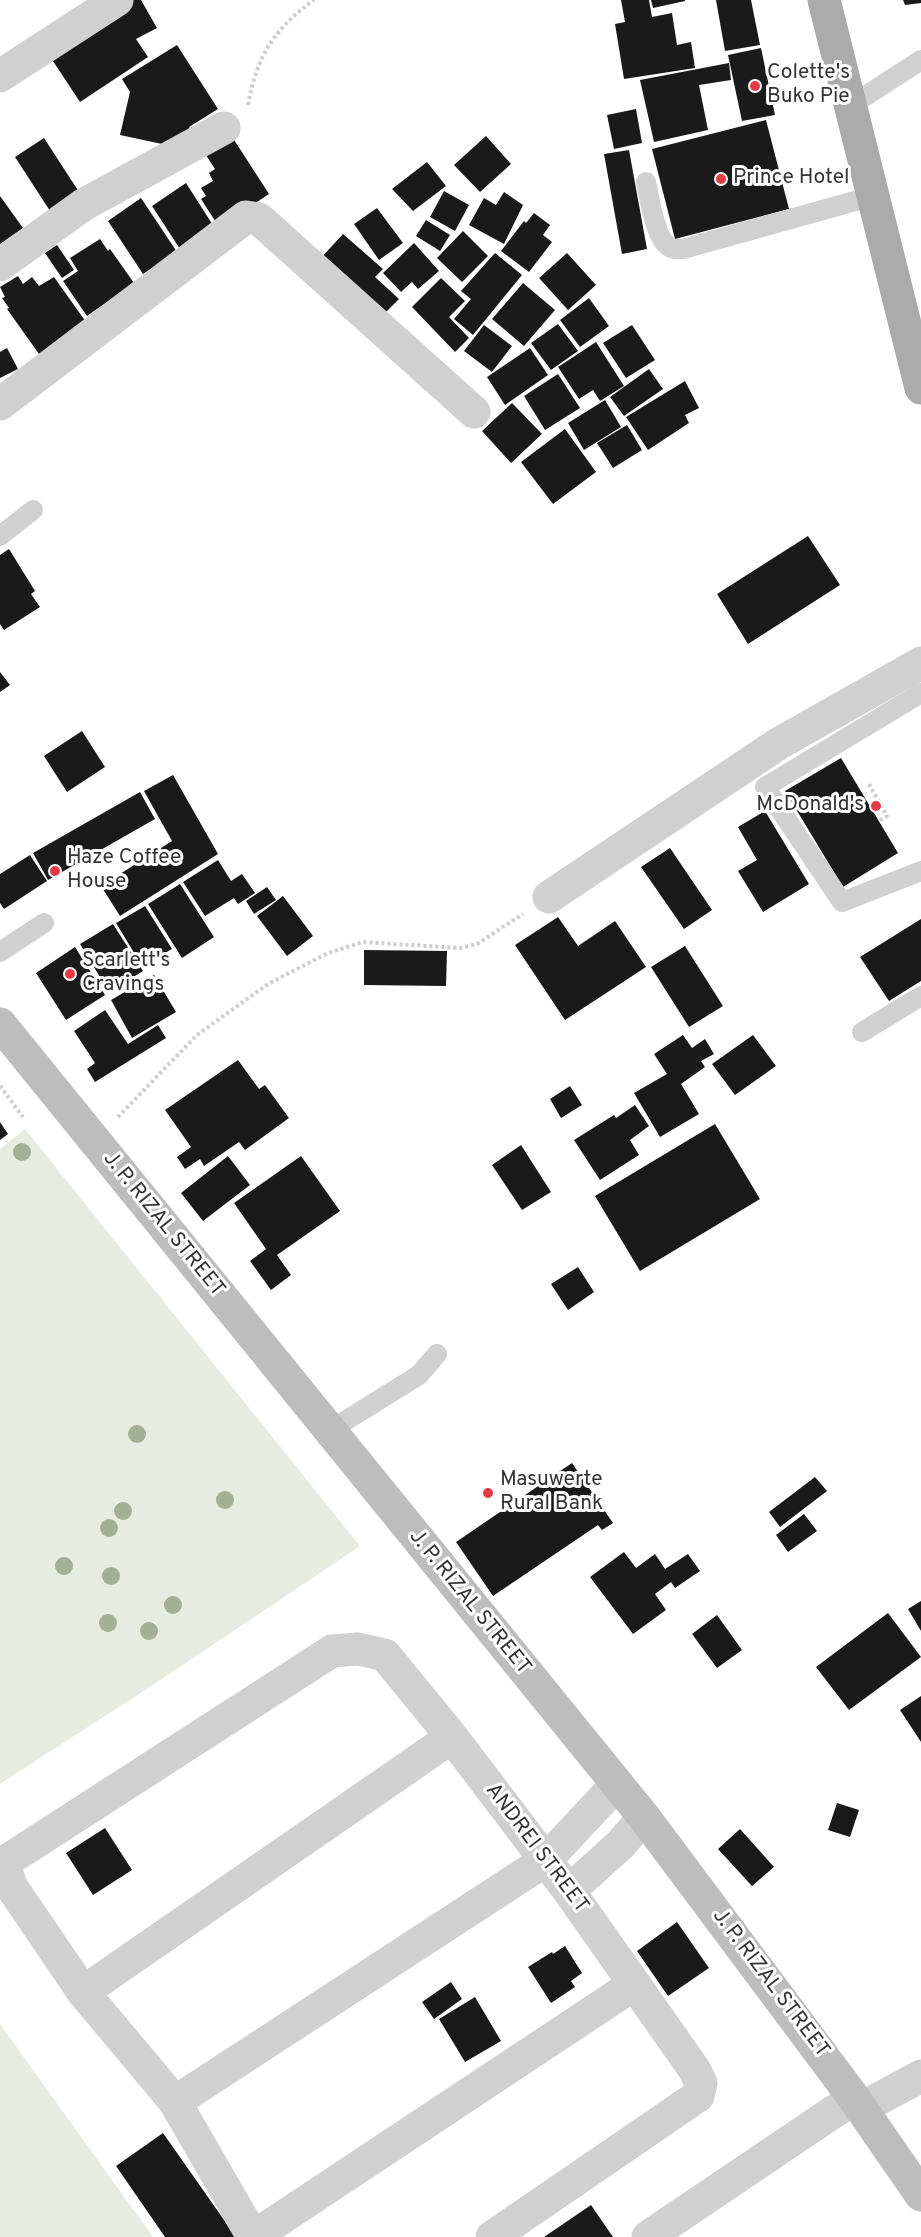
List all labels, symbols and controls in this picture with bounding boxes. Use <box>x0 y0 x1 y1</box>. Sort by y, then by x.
place label: Colette's Buko Pie <box>767 61 850 111</box>
marker: Colette's Buko Pie <box>748 79 762 93</box>
place label: Prince Hotel <box>733 166 849 192</box>
marker: Prince Hotel <box>714 172 728 186</box>
place label: McDonald's <box>756 793 864 819</box>
marker: McDonald's <box>869 799 883 813</box>
place label: Haze Coffee House <box>67 846 181 896</box>
marker: Haze Coffee House <box>48 864 62 878</box>
place label: Scarlett's Cravings <box>82 949 170 999</box>
marker: Scarlett's Cravings <box>63 967 77 981</box>
street label: J. P. RIZAL STREET <box>97 1147 229 1303</box>
place label: Masuwerte Rural Bank <box>500 1468 603 1518</box>
marker: Masuwerte Rural Bank <box>481 1486 495 1500</box>
street label: J. P. RIZAL STREET <box>403 1525 535 1681</box>
street label: ANDREI STREET <box>479 1779 593 1919</box>
street label: J. P. RIZAL STREET <box>706 1905 834 2063</box>

